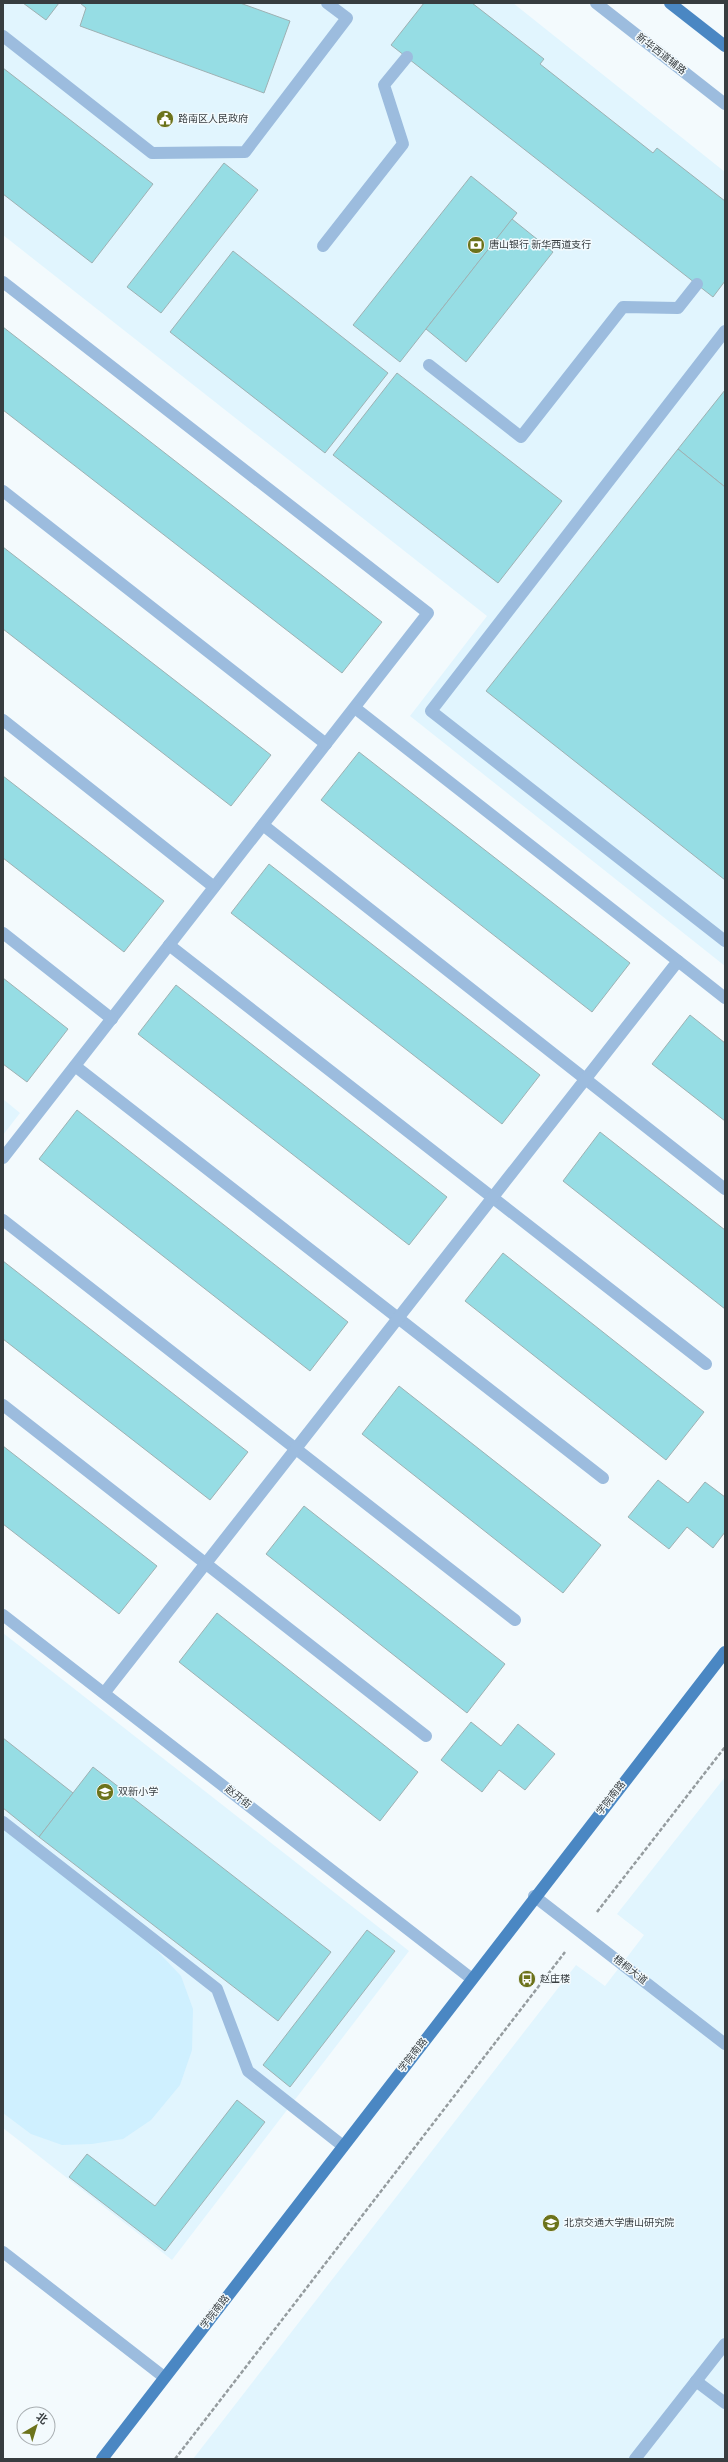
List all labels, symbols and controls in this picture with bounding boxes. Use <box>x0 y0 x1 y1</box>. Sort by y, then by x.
street label: 新华西道辅路 <box>634 31 688 77</box>
public building icon: 路南区人民政府 <box>155 109 175 129</box>
place label: 路南区人民政府 <box>178 113 248 125</box>
bank icon: 唐山银行 新华西道支行 <box>466 235 486 255</box>
place label: 唐山银行 新华西道支行 <box>489 239 591 251</box>
street label: 学院南路 <box>594 1779 628 1817</box>
school or university icon: 双新小学 <box>95 1782 115 1802</box>
street label: 赵开街 <box>222 1783 254 1811</box>
place label: 双新小学 <box>118 1786 158 1798</box>
street label: 梧桐大道 <box>611 1953 649 1987</box>
bus stop icon: 赵庄楼 <box>517 1969 537 1989</box>
place label: 赵庄楼 <box>540 1973 570 1985</box>
street label: 学院南路 <box>396 2036 430 2074</box>
school or university icon: 北京交通大学唐山研究院 <box>541 2213 561 2233</box>
place label: 北京交通大学唐山研究院 <box>564 2217 674 2229</box>
street label: 学院南路 <box>198 2293 232 2331</box>
north arrow <box>16 2406 56 2446</box>
text: 北 <box>34 2410 50 2427</box>

